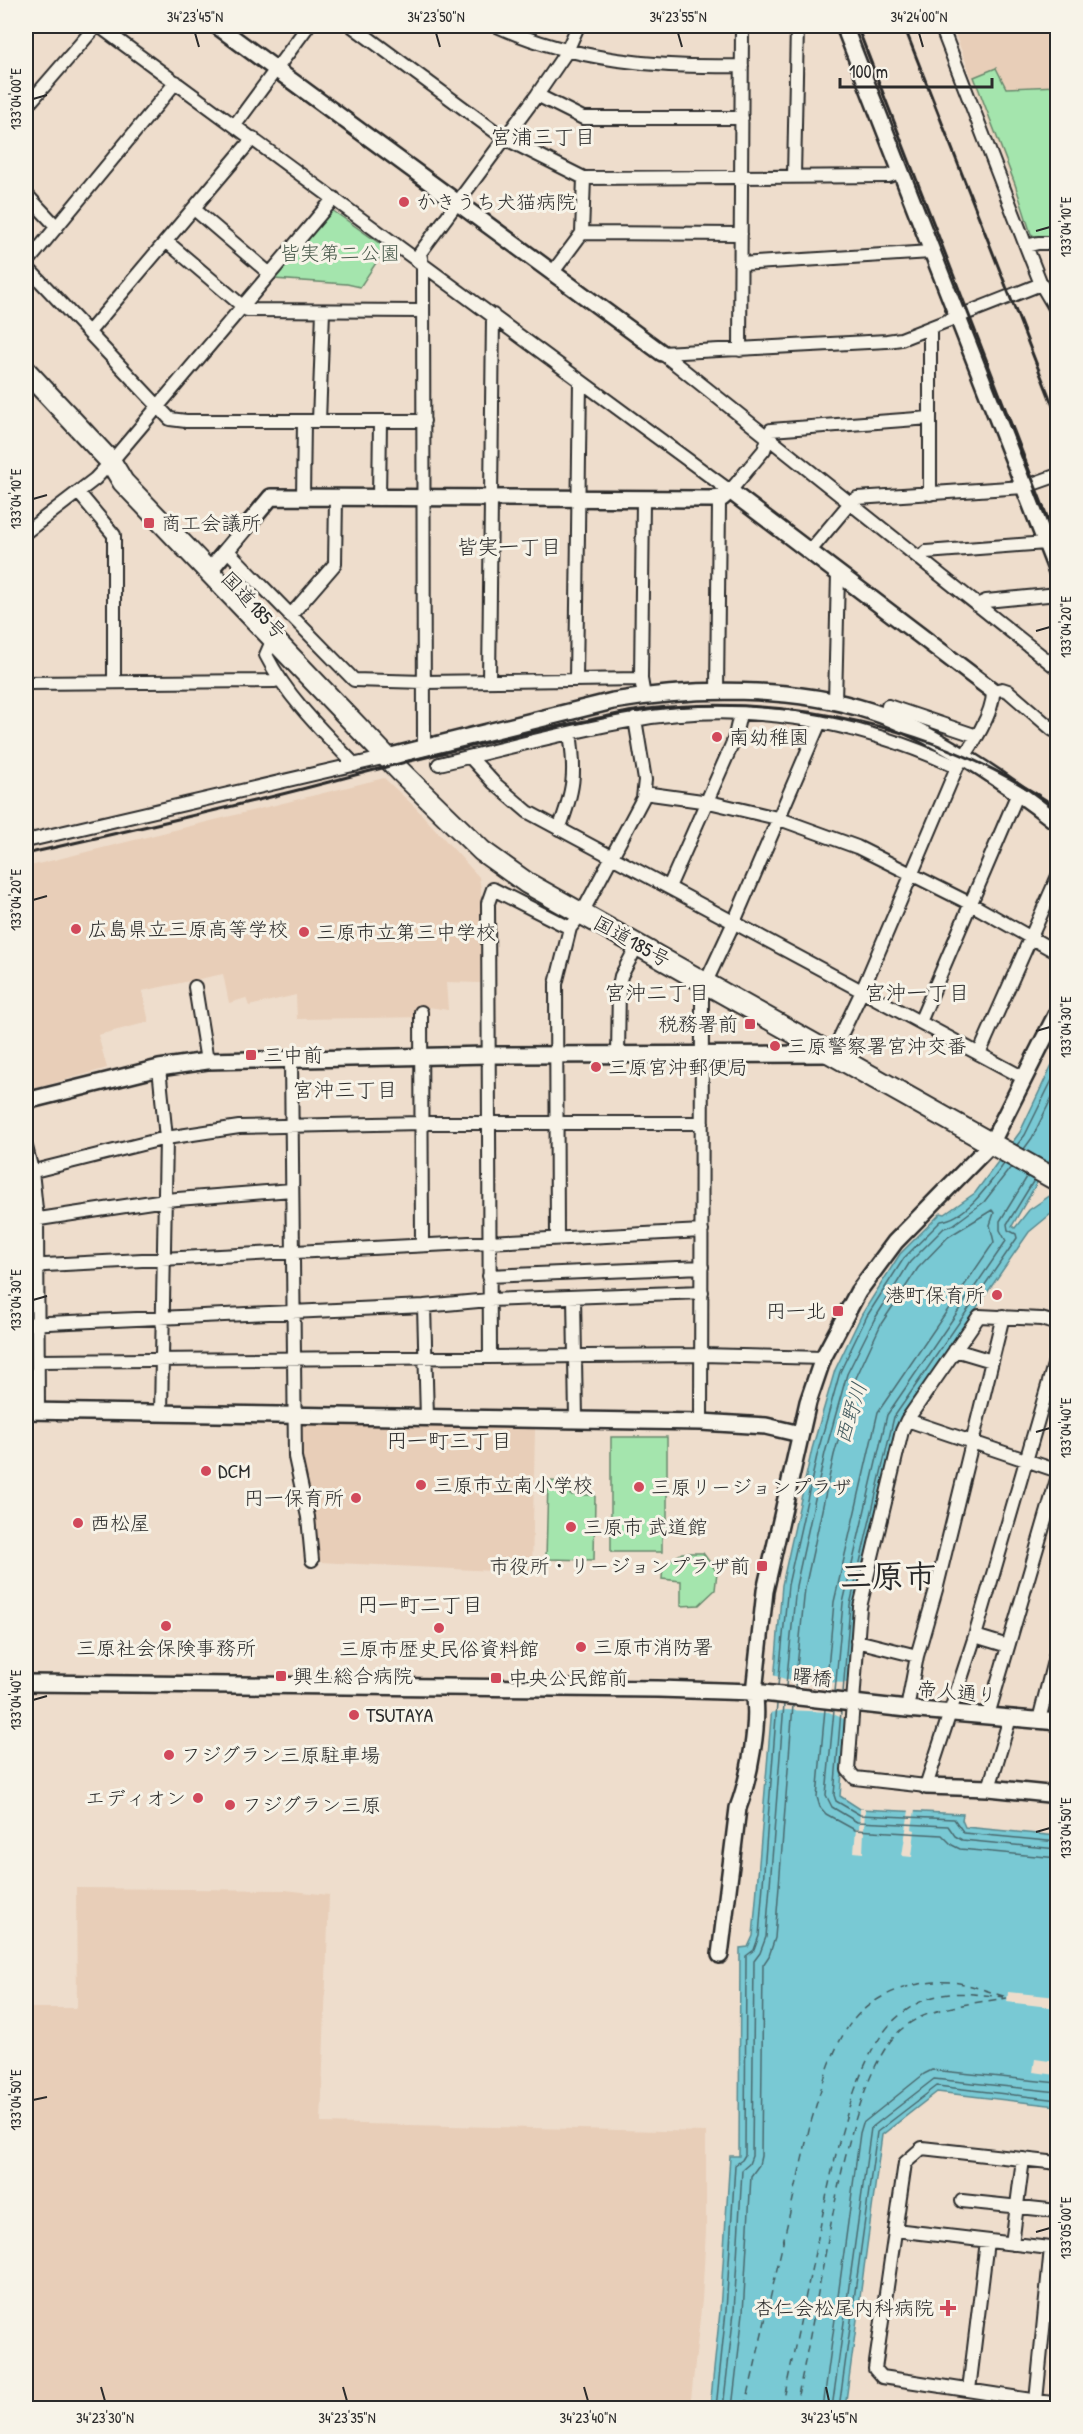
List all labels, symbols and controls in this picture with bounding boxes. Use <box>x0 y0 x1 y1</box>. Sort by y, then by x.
text: 34°23'45"N <box>167 6 223 27</box>
text: 34°23'50"N <box>407 6 465 27</box>
text: 34°23'55"N <box>649 6 707 27</box>
text: 34°24'00"N <box>891 6 947 27</box>
scale bar <box>840 51 992 89</box>
text: 100 m <box>849 59 888 84</box>
text: 133°04'00"E <box>5 68 26 130</box>
district label: 宮浦三丁目 <box>491 122 596 151</box>
place label: かきうち犬猫病院 <box>416 188 576 215</box>
marker: かきうち犬猫病院 <box>397 195 411 209</box>
text: 133°04'10"E <box>1055 196 1076 257</box>
park label: 皆実第二公園 <box>280 239 400 266</box>
text: 133°04'10"E <box>5 468 26 529</box>
place label: 商工会議所 <box>161 509 261 536</box>
marker: 商工会議所 <box>142 516 156 530</box>
district label: 皆実一丁目 <box>457 532 562 561</box>
street label: 国道185号 <box>216 565 293 645</box>
text: 133°04'20"E <box>1055 596 1076 658</box>
place label: 南幼稚園 <box>729 723 809 750</box>
marker: 南幼稚園 <box>710 730 724 744</box>
text: 133°04'20"E <box>5 869 26 931</box>
street label: 国道185号 <box>589 908 676 973</box>
place label: 広島県立三原高等学校 <box>88 915 288 942</box>
place label: 三原市立第三中学校 <box>316 918 496 945</box>
marker: 広島県立三原高等学校 <box>69 922 83 936</box>
marker: 三原市立第三中学校 <box>297 925 311 939</box>
district label: 宮沖二丁目 <box>605 978 710 1007</box>
district label: 宮沖一丁目 <box>865 978 970 1007</box>
text: 133°04'30"E <box>1055 996 1076 1058</box>
place label: 税務署前 <box>658 1010 738 1037</box>
marker: 税務署前 <box>743 1017 757 1031</box>
place label: 三原警察署宮沖交番 <box>787 1032 967 1059</box>
marker: 三原警察署宮沖交番 <box>768 1039 782 1053</box>
place label: 三中前 <box>263 1041 323 1068</box>
marker: 三中前 <box>244 1048 258 1062</box>
place label: 三原宮沖郵便局 <box>608 1053 748 1080</box>
marker: 三原宮沖郵便局 <box>589 1060 603 1074</box>
district label: 宮沖三丁目 <box>293 1075 398 1104</box>
text: 133°04'30"E <box>5 1269 26 1331</box>
place label: 港町保育所 <box>885 1281 985 1308</box>
marker: 港町保育所 <box>990 1288 1004 1302</box>
place label: 円一北 <box>766 1297 826 1324</box>
marker: 円一北 <box>831 1304 845 1318</box>
water label: 西野川 <box>827 1378 874 1447</box>
text: 133°04'40"E <box>1055 1397 1076 1458</box>
district label: 円一町三丁目 <box>386 1426 512 1455</box>
place label: DCM <box>218 1457 250 1484</box>
marker: DCM <box>199 1464 213 1478</box>
place label: 三原市立南小学校 <box>433 1471 593 1498</box>
place label: 三原リージョンプラザ <box>651 1473 851 1500</box>
marker: 三原市立南小学校 <box>414 1478 428 1492</box>
marker: 三原リージョンプラザ <box>632 1480 646 1494</box>
place label: 円一保育所 <box>244 1484 344 1511</box>
marker: 円一保育所 <box>349 1491 363 1505</box>
place label: 西松屋 <box>90 1509 150 1536</box>
place label: 三原市 武道館 <box>583 1513 708 1540</box>
marker: 西松屋 <box>71 1516 85 1530</box>
marker: 三原市 武道館 <box>564 1520 578 1534</box>
place label: 市役所・リージョンプラザ前 <box>490 1552 750 1579</box>
district label: 三原市 <box>840 1554 936 1597</box>
marker: 市役所・リージョンプラザ前 <box>755 1559 769 1573</box>
district label: 円一町二丁目 <box>357 1590 483 1619</box>
marker: 三原社会保険事務所 <box>159 1619 173 1633</box>
marker: 三原市歴史民俗資料館 <box>432 1621 446 1635</box>
place label: 三原市消防署 <box>593 1633 713 1660</box>
place label: 三原社会保険事務所 <box>76 1634 256 1661</box>
place label: 三原市歴史民俗資料館 <box>339 1635 539 1662</box>
marker: 三原市消防署 <box>574 1640 588 1654</box>
street label: 曙橋 <box>791 1661 833 1692</box>
place label: 興生総合病院 <box>293 1662 413 1689</box>
place label: 中央公民館前 <box>508 1664 628 1691</box>
text: 133°04'40"E <box>5 1669 26 1730</box>
marker: 興生総合病院 <box>274 1669 288 1683</box>
marker: 中央公民館前 <box>489 1671 503 1685</box>
street label: 帝人通り <box>916 1675 998 1708</box>
place label: TSUTAYA <box>366 1701 433 1728</box>
marker: TSUTAYA <box>347 1708 361 1722</box>
place label: フジグラン三原駐車場 <box>181 1741 380 1768</box>
marker: フジグラン三原駐車場 <box>162 1748 176 1762</box>
place label: エディオン <box>85 1784 186 1811</box>
marker: エディオン <box>191 1791 205 1805</box>
place label: フジグラン三原 <box>242 1791 381 1818</box>
text: 133°04'50"E <box>1055 1797 1076 1859</box>
marker: フジグラン三原 <box>223 1798 237 1812</box>
text: 133°04'50"E <box>5 2069 26 2131</box>
text: 133°05'00"E <box>1055 2196 1076 2259</box>
place label: 杏仁会松尾内科病院 <box>754 2294 934 2321</box>
marker: 杏仁会松尾内科病院 <box>939 2299 957 2317</box>
text: 34°23'30"N <box>76 2407 134 2428</box>
text: 34°23'35"N <box>318 2407 376 2428</box>
text: 34°23'40"N <box>560 2407 616 2428</box>
text: 34°23'45"N <box>801 2407 857 2428</box>

